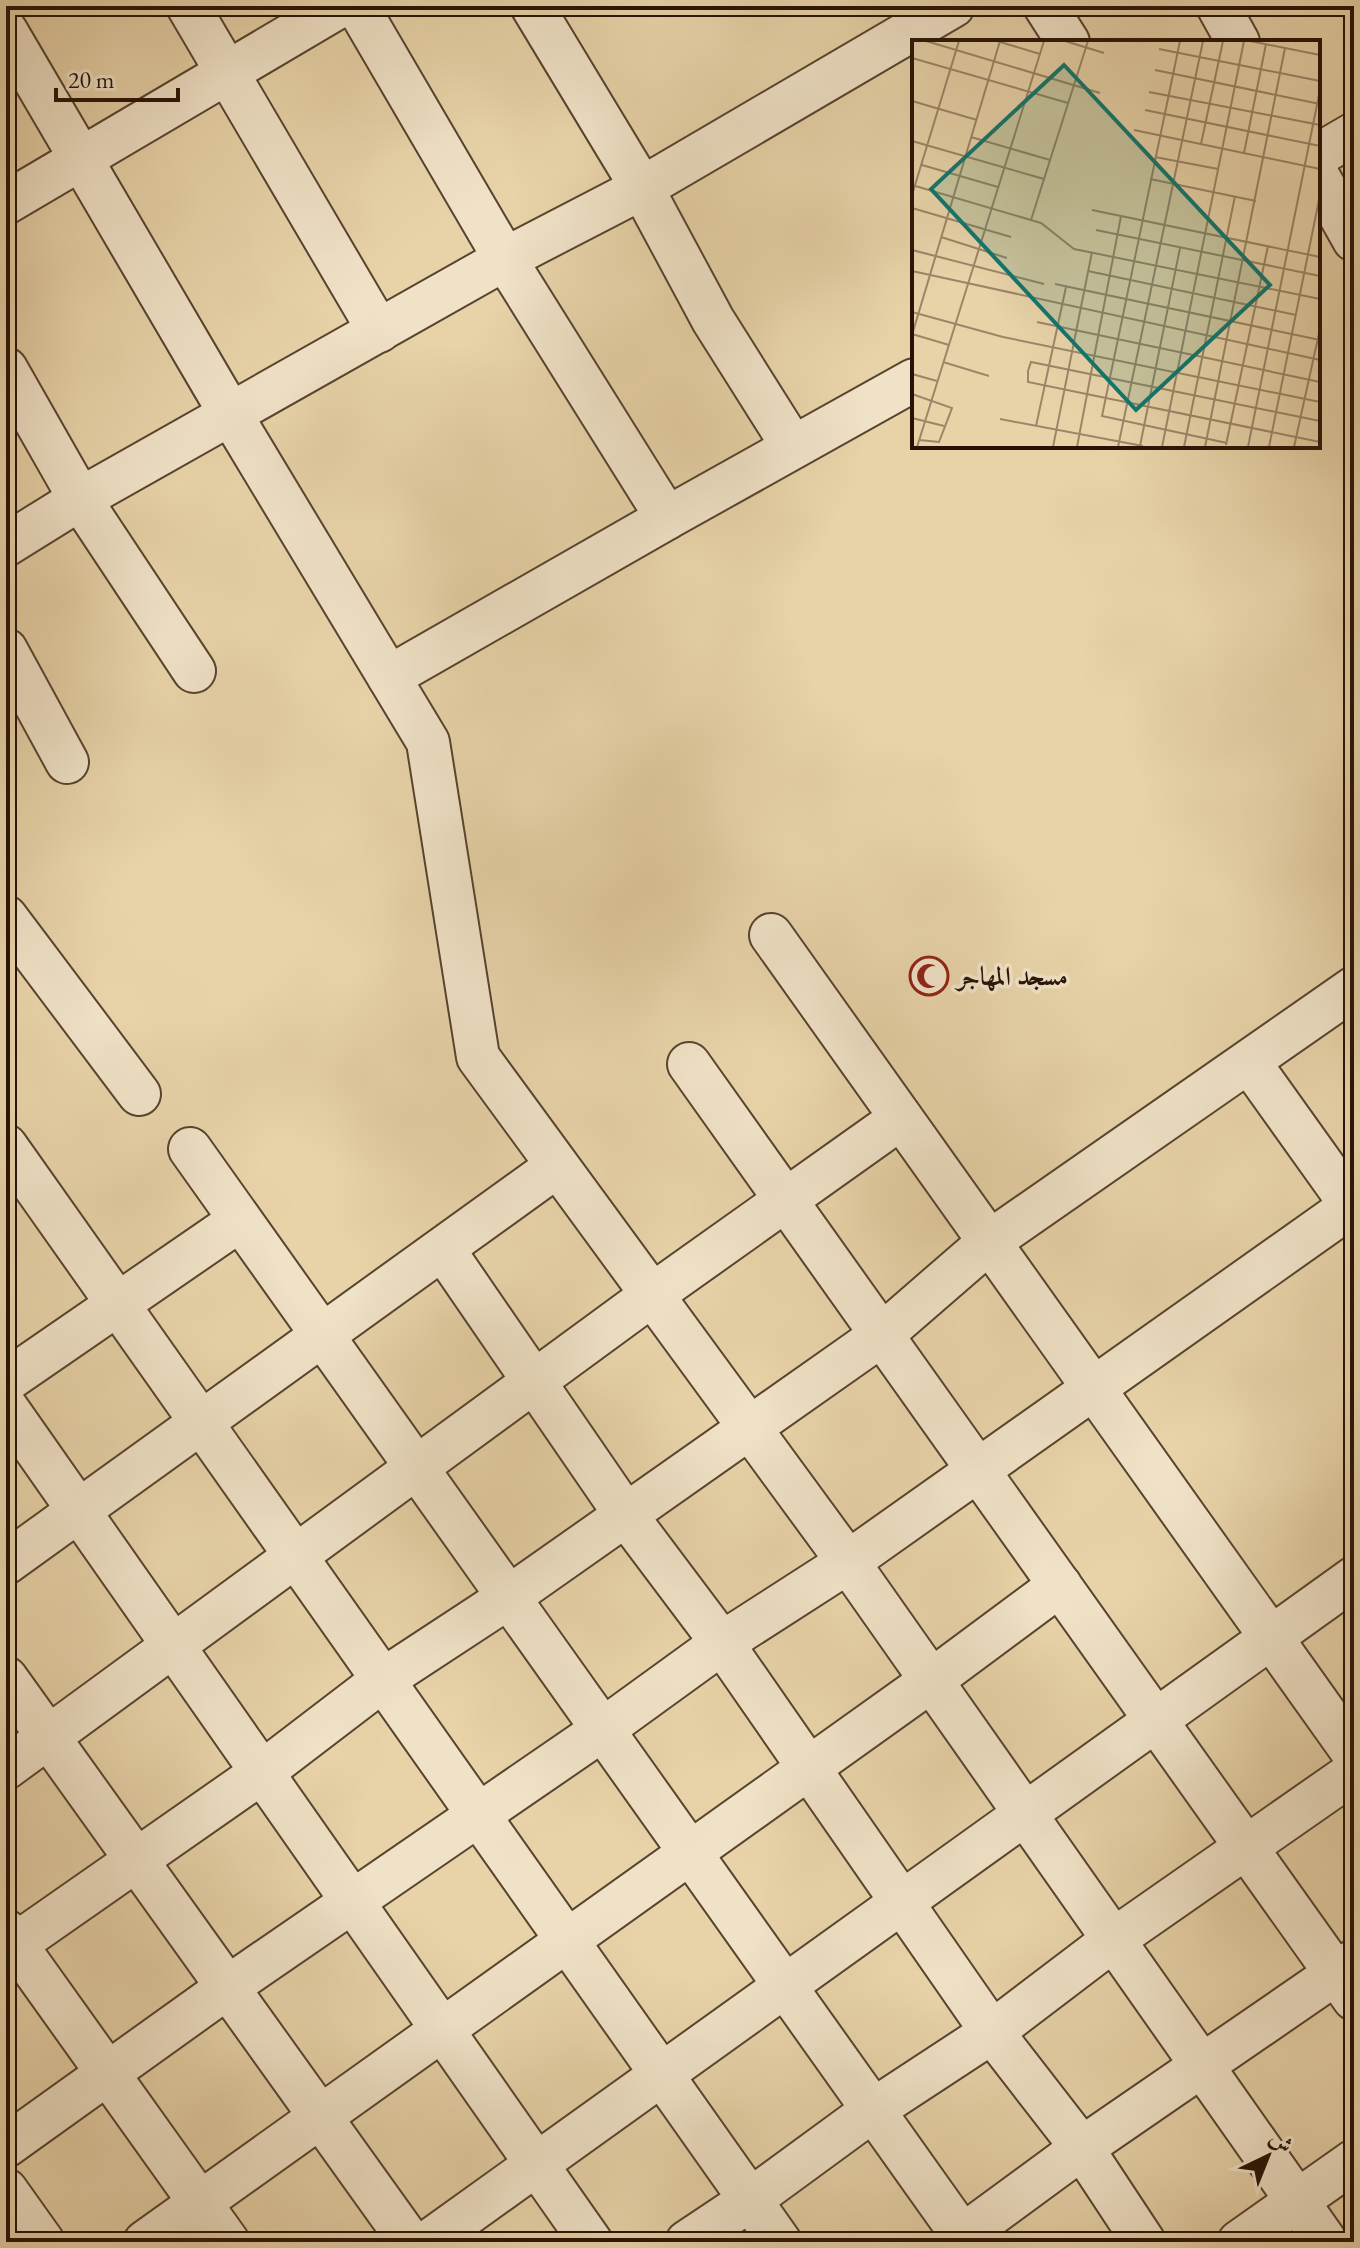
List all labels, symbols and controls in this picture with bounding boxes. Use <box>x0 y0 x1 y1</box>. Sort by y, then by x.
inset map <box>912 40 1320 448</box>
scale bar <box>56 52 178 102</box>
text: 20 m <box>68 64 115 95</box>
mosque icon: مسجد المهاجر <box>908 955 950 997</box>
place label: مسجد المهاجر <box>954 959 1068 993</box>
north arrow <box>1228 2116 1308 2196</box>
text: ش <box>1263 2124 1299 2160</box>

